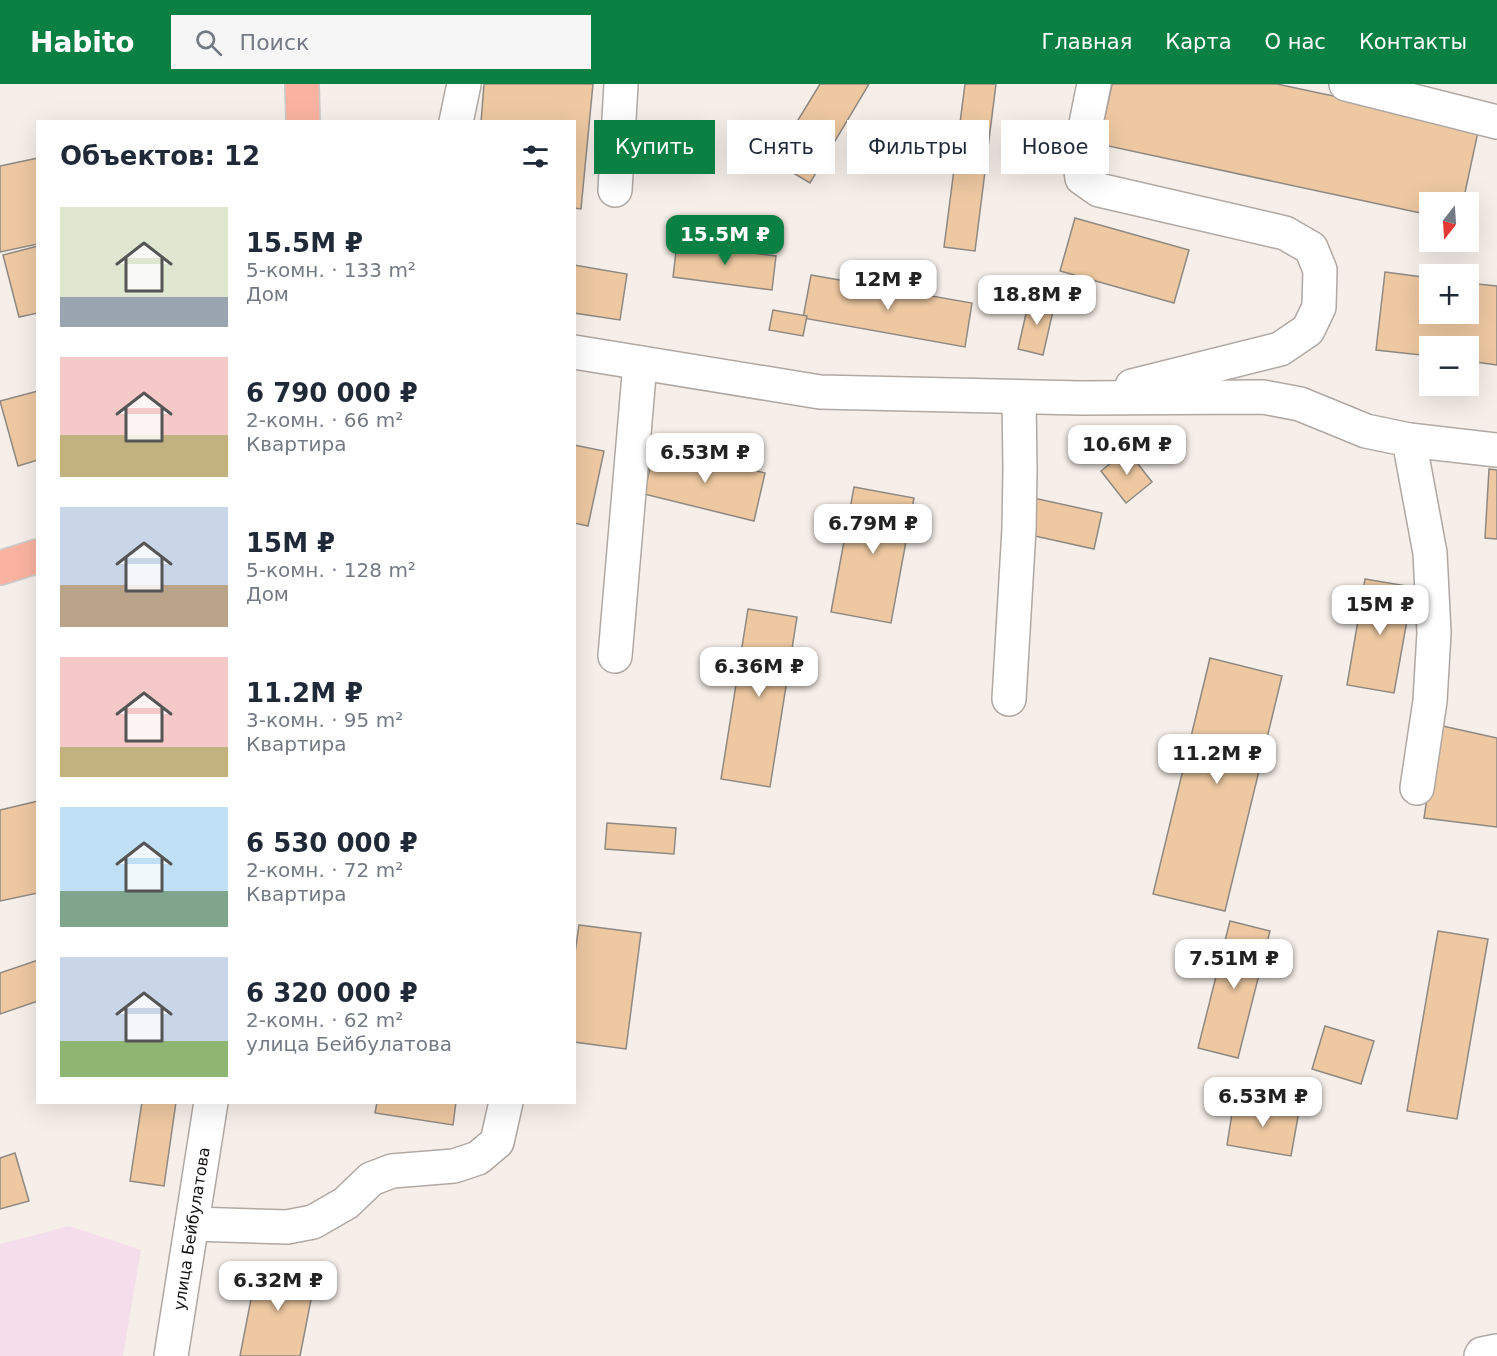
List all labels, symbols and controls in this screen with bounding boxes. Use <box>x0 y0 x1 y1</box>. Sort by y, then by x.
search box <box>171 15 591 69</box>
text: Habito <box>30 26 135 59</box>
icon: search <box>192 26 225 59</box>
text: Поиск <box>240 30 309 55</box>
text: Главная <box>1042 30 1132 54</box>
text: Карта <box>1165 30 1232 54</box>
text: О нас <box>1265 30 1326 54</box>
text: Контакты <box>1359 30 1467 54</box>
chip: Купить <box>594 120 715 174</box>
chip: Снять <box>727 120 835 174</box>
chip: Фильтры <box>847 120 989 174</box>
chip: Новое <box>1001 120 1109 174</box>
icon: filters <box>519 140 552 173</box>
text: Объектов: 12 <box>60 141 260 171</box>
north arrow <box>1419 192 1479 252</box>
map controls <box>1419 192 1479 396</box>
pin: 15.5M ₽ <box>670 215 780 266</box>
text: 15.5M ₽ <box>680 222 770 246</box>
text: 15.5M ₽ <box>246 228 363 258</box>
icon: home <box>108 231 180 303</box>
text: 5-комн. · 133 m² <box>246 258 416 282</box>
pin: 12M ₽ <box>846 260 930 311</box>
button: + <box>1419 264 1479 324</box>
text: 12M ₽ <box>854 267 922 291</box>
pin: 18.8M ₽ <box>982 275 1092 326</box>
text: Дом <box>246 282 289 306</box>
text: 18.8M ₽ <box>992 282 1082 306</box>
button: − <box>1419 336 1479 396</box>
text: 6 790 000 ₽ <box>246 378 418 408</box>
icon: home <box>108 381 180 453</box>
text: 2-комн. · 66 m² <box>246 408 403 432</box>
pin: 10.6M ₽ <box>1072 425 1182 476</box>
text: Квартира <box>246 432 347 456</box>
text: 10.6M ₽ <box>1082 432 1172 456</box>
pin: 6.53M ₽ <box>650 433 760 484</box>
text: 6.53M ₽ <box>660 440 750 464</box>
pin: 6.79M ₽ <box>818 504 928 555</box>
text: 6.79M ₽ <box>828 511 918 535</box>
text: 15M ₽ <box>246 528 335 558</box>
icon: home <box>108 531 180 603</box>
text: 5-комн. · 128 m² <box>246 558 416 582</box>
text: Дом <box>246 582 289 606</box>
pin: 15M ₽ <box>1338 585 1422 636</box>
text: 15M ₽ <box>1346 592 1414 616</box>
pin: 6.36M ₽ <box>704 647 814 698</box>
text: 6.36M ₽ <box>714 654 804 678</box>
text: 11.2M ₽ <box>246 678 363 708</box>
icon: home <box>108 681 180 753</box>
text: 3-комн. · 95 m² <box>246 708 403 732</box>
text: Квартира <box>246 732 347 756</box>
pin: 11.2M ₽ <box>1162 734 1272 785</box>
text: 11.2M ₽ <box>1172 741 1262 765</box>
text: 6 530 000 ₽ <box>246 828 418 858</box>
icon: home <box>108 831 180 903</box>
text: 2-комн. · 72 m² <box>246 858 403 882</box>
text: Квартира <box>246 882 347 906</box>
pin: 7.51M ₽ <box>1179 939 1289 990</box>
text: 7.51M ₽ <box>1189 946 1279 970</box>
text: 6 320 000 ₽ <box>246 978 418 1008</box>
icon: home <box>108 981 180 1053</box>
text: 2-комн. · 62 m² <box>246 1008 403 1032</box>
text: улица Бейбулатова <box>246 1032 452 1056</box>
pin: 6.53M ₽ <box>1208 1077 1318 1128</box>
text: 6.53M ₽ <box>1218 1084 1308 1108</box>
street label: улица Бейбулатова <box>169 1146 214 1312</box>
pin: 6.32M ₽ <box>223 1261 333 1312</box>
text: 6.32M ₽ <box>233 1268 323 1292</box>

